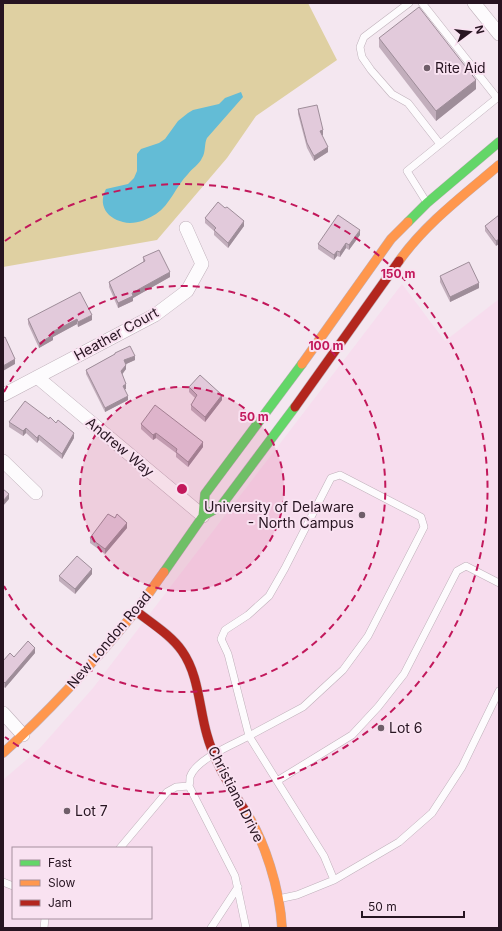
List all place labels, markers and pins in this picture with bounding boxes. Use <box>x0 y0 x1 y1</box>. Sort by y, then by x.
place label: Rite Aid <box>435 59 486 76</box>
marker: Rite Aid <box>422 63 432 73</box>
centre of rings <box>175 482 189 496</box>
place label: University of Delaware - North Campus <box>204 498 354 531</box>
marker: University of Delaware - North Campus <box>357 510 367 520</box>
place label: Lot 6 <box>389 719 423 736</box>
marker: Lot 6 <box>376 723 386 733</box>
place label: Lot 7 <box>75 802 108 819</box>
marker: Lot 7 <box>62 806 72 816</box>

